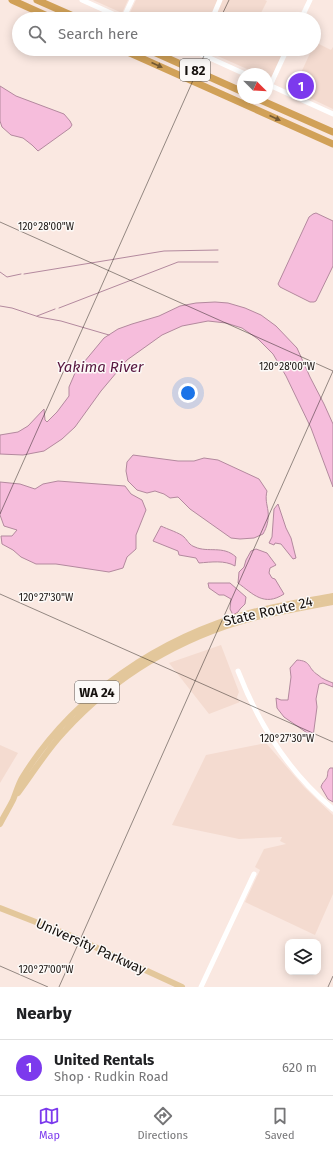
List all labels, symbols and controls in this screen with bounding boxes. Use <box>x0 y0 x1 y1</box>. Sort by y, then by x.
search box <box>12 12 321 56</box>
icon: search <box>26 23 48 45</box>
text: Search here <box>58 25 138 43</box>
road number: I 82 <box>180 59 210 81</box>
one-way arrow <box>151 62 162 68</box>
north arrow <box>237 68 273 104</box>
pin: 1 <box>288 71 314 101</box>
one-way arrow <box>270 115 281 121</box>
text: 120°28'00"W <box>18 221 75 233</box>
water label: Yakima River <box>56 358 145 376</box>
text: 120°28'00"W <box>259 361 316 373</box>
your location <box>178 383 198 403</box>
text: 120°27'30"W <box>19 592 74 604</box>
street label: State Route 24 <box>222 593 315 630</box>
road number: WA 24 <box>75 681 119 703</box>
text: 120°27'30"W <box>260 733 315 745</box>
street label: University Parkway <box>33 915 149 978</box>
map controls <box>285 939 321 975</box>
button: layers <box>285 939 321 975</box>
text: 120°27'00"W <box>19 964 74 976</box>
text: Nearby <box>16 1003 71 1024</box>
text: United Rentals <box>54 1051 154 1069</box>
text: 1 <box>26 1060 32 1075</box>
text: 620 m <box>282 1060 317 1075</box>
text: Shop · Rudkin Road <box>54 1069 169 1084</box>
tab: Map <box>38 1105 60 1142</box>
tab: Directions <box>137 1105 188 1142</box>
tab: Saved <box>265 1105 295 1142</box>

